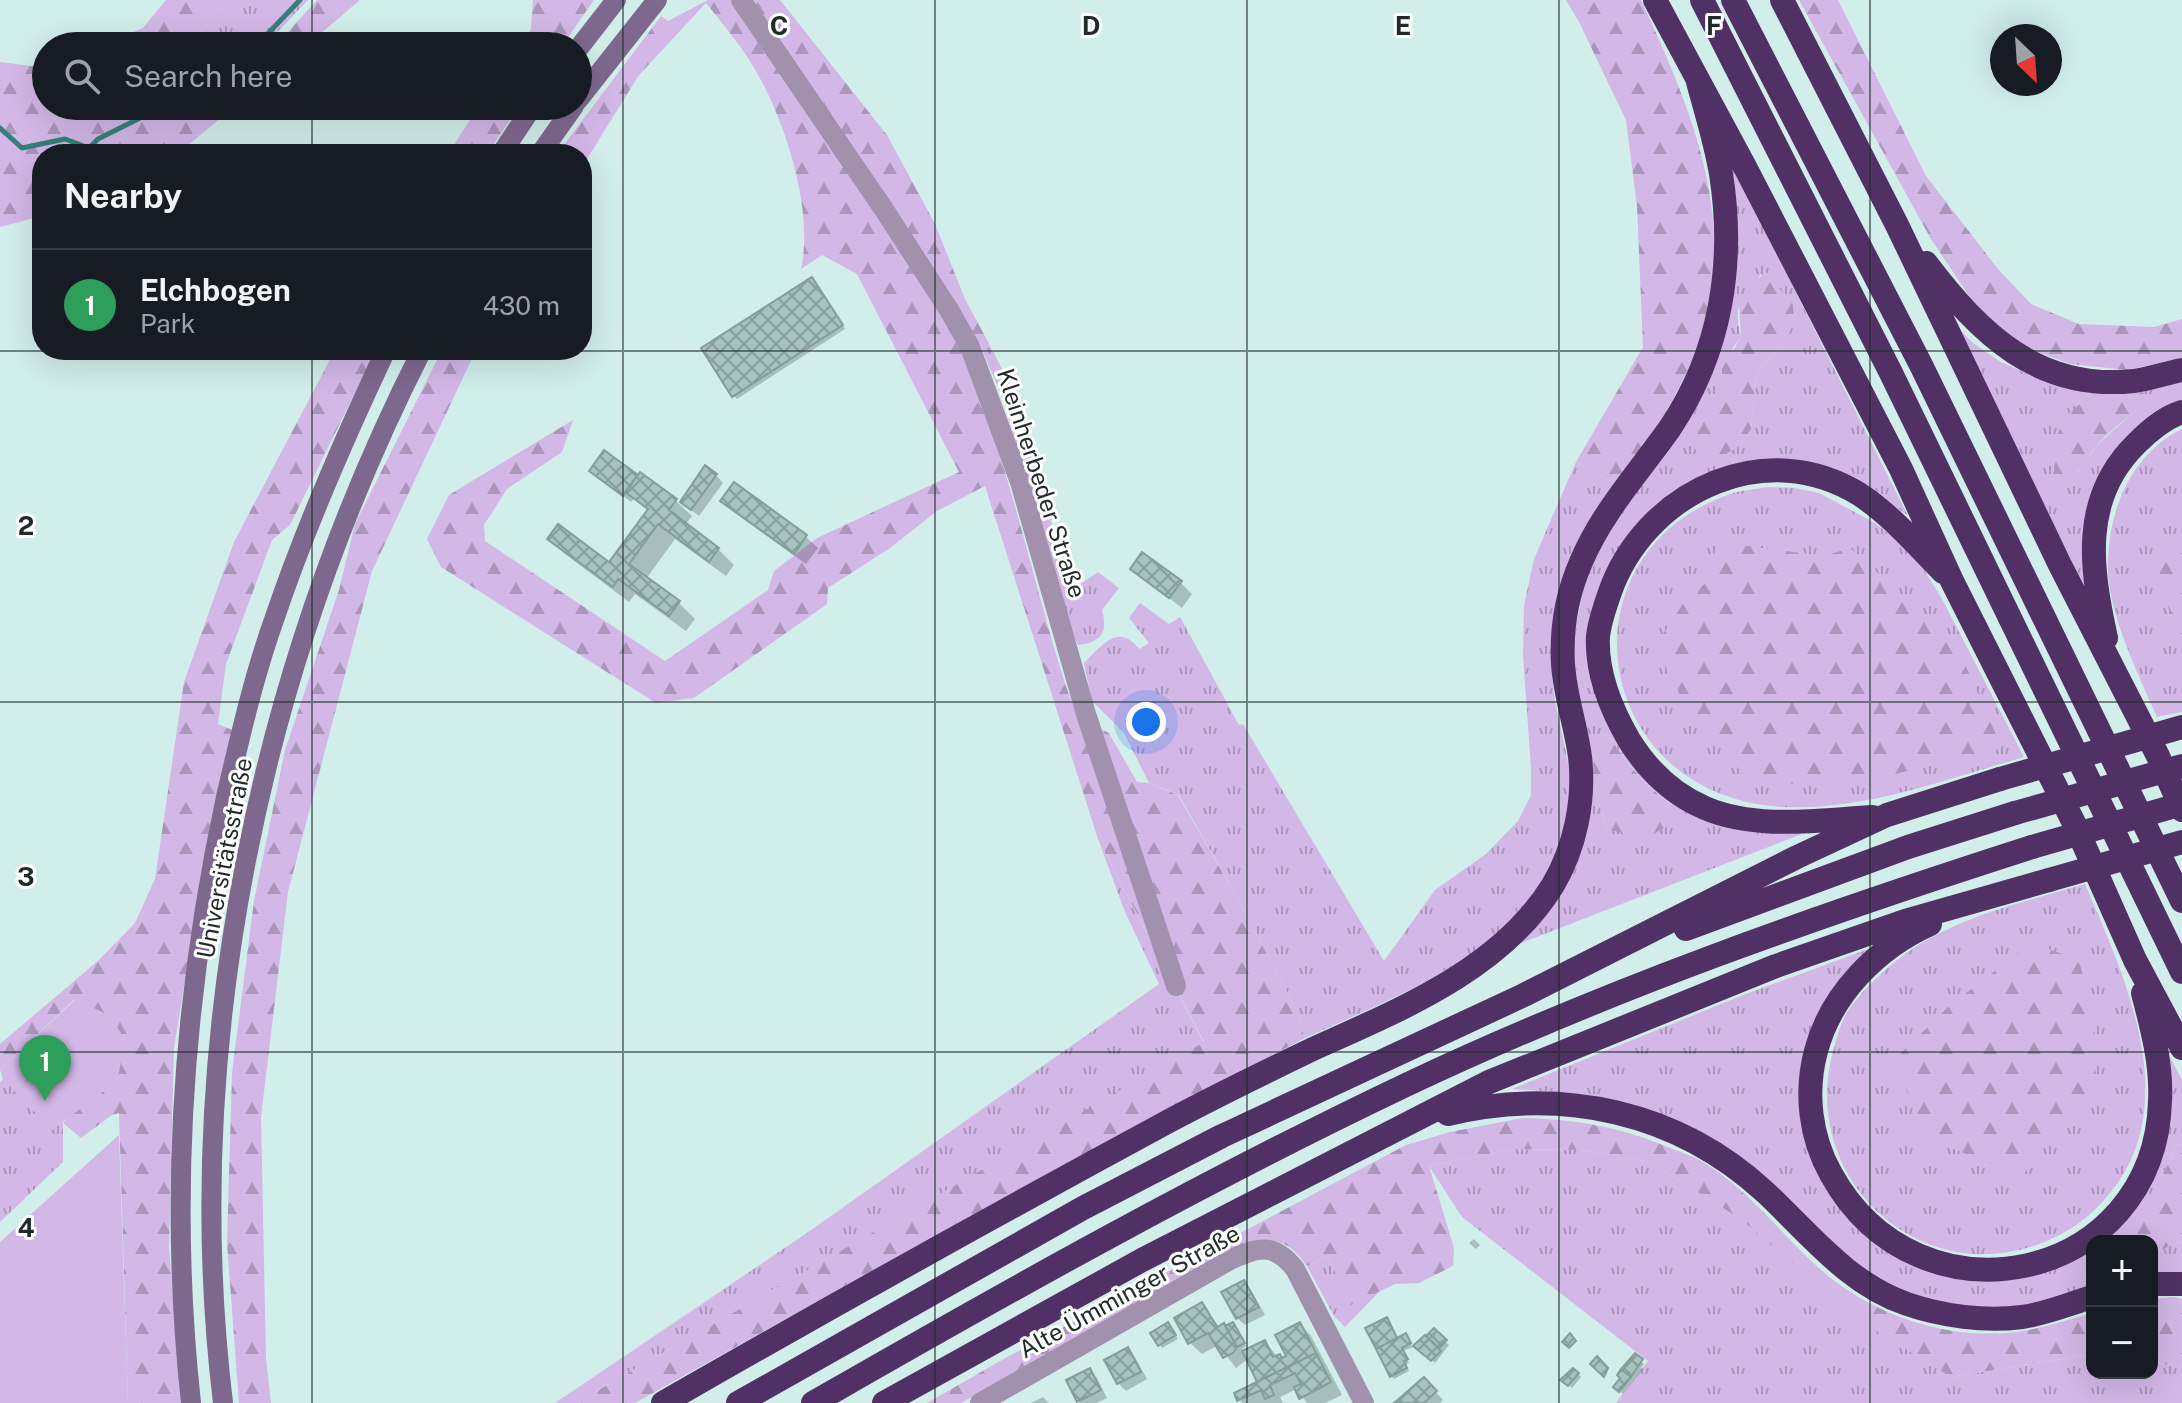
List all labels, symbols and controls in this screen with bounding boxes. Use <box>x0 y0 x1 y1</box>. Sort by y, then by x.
text: C <box>770 10 788 41</box>
text: D <box>1082 10 1100 41</box>
text: E <box>1395 10 1411 41</box>
text: F <box>1706 10 1722 41</box>
north arrow <box>1990 24 2062 96</box>
search box <box>32 32 592 120</box>
icon: search <box>60 54 104 98</box>
text: Search here <box>124 58 292 94</box>
text: Nearby <box>64 176 182 216</box>
text: Elchbogen <box>140 272 291 308</box>
text: 1 <box>84 290 96 321</box>
text: 430 m <box>483 290 560 321</box>
text: Park <box>140 308 195 339</box>
street label: Kleinherbeder Straße <box>992 365 1092 601</box>
text: 2 <box>18 510 34 541</box>
your location <box>1126 702 1166 742</box>
street label: Universitätsstraße <box>191 755 257 961</box>
text: 3 <box>17 861 35 892</box>
pin: 1 <box>19 1035 71 1101</box>
text: 4 <box>17 1212 35 1243</box>
street label: Alte Ümminger Straße <box>1013 1218 1244 1363</box>
map controls <box>2086 1235 2158 1379</box>
button: + <box>2086 1235 2158 1307</box>
button: − <box>2086 1307 2158 1379</box>

